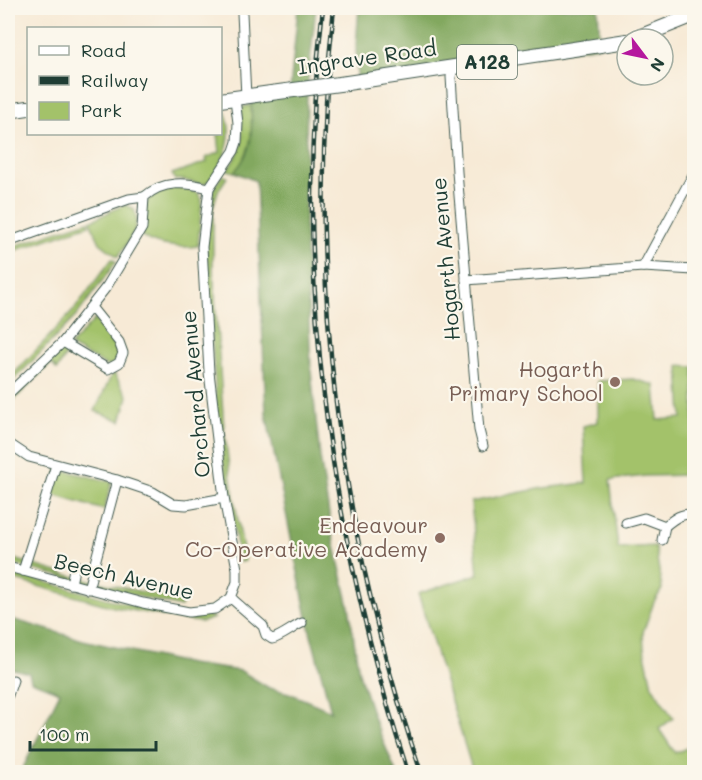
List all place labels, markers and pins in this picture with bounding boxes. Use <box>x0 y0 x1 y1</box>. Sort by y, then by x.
place label: Hogarth Primary School <box>449 355 603 406</box>
marker: Hogarth Primary School <box>608 375 622 389</box>
place label: Endeavour Co-Operative Academy <box>185 511 428 562</box>
marker: Endeavour Co-Operative Academy <box>433 531 447 545</box>

